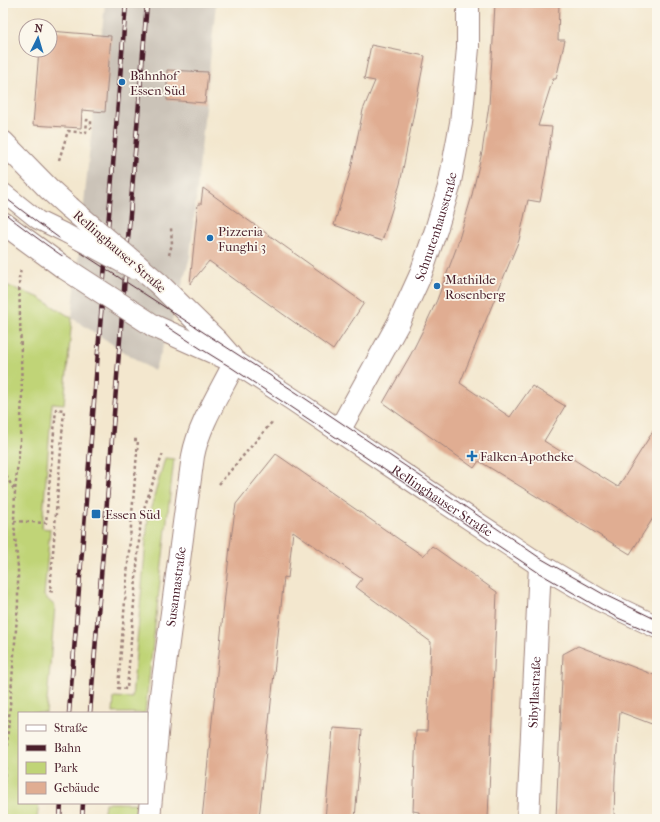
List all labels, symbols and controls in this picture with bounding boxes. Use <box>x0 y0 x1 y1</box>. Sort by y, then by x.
north arrow <box>18 18 58 58</box>
text: N <box>34 22 44 35</box>
place label: Bahnhof Essen Süd <box>130 68 186 98</box>
marker: Bahnhof Essen Süd <box>117 77 127 87</box>
street label: Schnutenhausstraße <box>412 170 460 283</box>
street label: Rellinghauser Straße <box>70 207 169 296</box>
place label: Pizzeria Funghi 3 <box>218 224 266 254</box>
marker: Pizzeria Funghi 3 <box>205 233 215 243</box>
place label: Mathilde Rosenberg <box>445 272 506 302</box>
marker: Mathilde Rosenberg <box>432 281 442 291</box>
place label: Falken-Apotheke <box>480 449 574 464</box>
marker: Falken-Apotheke <box>467 451 477 461</box>
street label: Rellinghauser Straße <box>389 462 496 540</box>
place label: Essen Süd <box>105 507 161 522</box>
marker: Essen Süd <box>90 508 102 520</box>
street label: Susannastraße <box>163 545 189 628</box>
street label: Sibyllastraße <box>525 656 544 728</box>
legend <box>18 712 148 804</box>
text: Straße <box>54 721 88 735</box>
text: Bahn <box>54 741 81 755</box>
text: Park <box>54 761 79 775</box>
text: Gebäude <box>54 781 99 795</box>

